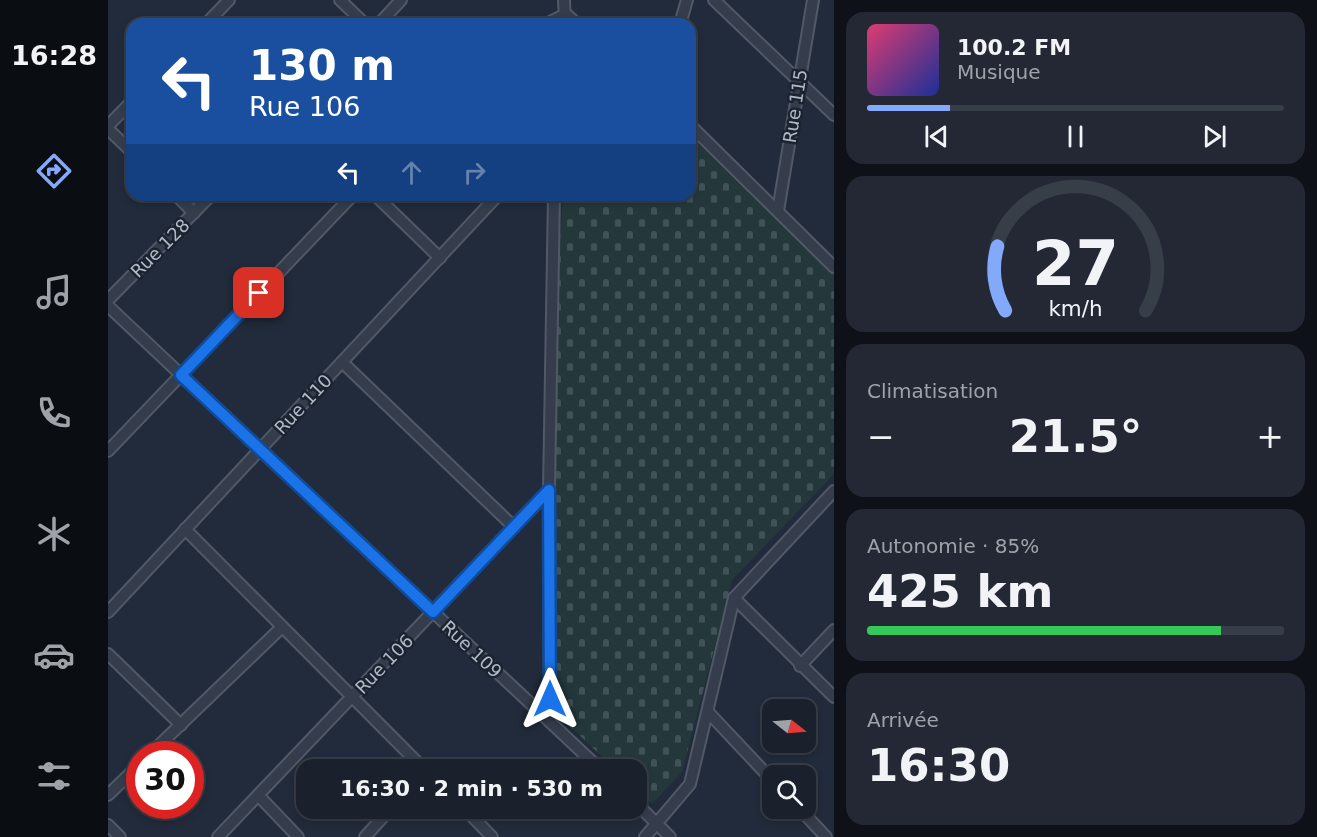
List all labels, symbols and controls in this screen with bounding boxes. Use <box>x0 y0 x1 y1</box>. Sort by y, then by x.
text: 100.2 FM <box>957 35 1071 60</box>
text: 16:28 <box>11 40 97 71</box>
text: 130 m <box>249 41 395 90</box>
icon: left <box>150 42 228 120</box>
text: Musique <box>957 60 1041 84</box>
street label: Rue 115 <box>779 68 811 144</box>
text: Rue 106 <box>249 91 360 122</box>
icon: previous <box>920 120 953 153</box>
icon: pause <box>1059 120 1092 153</box>
icon: next <box>1198 120 1231 153</box>
icon: directions <box>33 150 75 192</box>
icon: left <box>332 156 365 189</box>
icon: ahead <box>395 156 428 189</box>
icon: right <box>458 156 491 189</box>
street label: Rue 128 <box>126 214 194 282</box>
text: 27 <box>1032 227 1119 300</box>
pin <box>233 267 284 318</box>
icon: music <box>33 271 75 313</box>
icon: arrive <box>242 276 275 309</box>
text: km/h <box>1048 297 1103 322</box>
street label: Rue 110 <box>270 370 336 438</box>
text: Climatisation <box>867 379 998 403</box>
icon: phone <box>33 392 75 434</box>
text: 21.5° <box>1009 410 1142 463</box>
text: − <box>867 417 895 456</box>
text: + <box>1256 417 1284 456</box>
icon: climate <box>33 513 75 555</box>
text: Autonomie · 85% <box>867 534 1039 558</box>
text: 425 km <box>867 565 1053 618</box>
street label: Rue 109 <box>438 616 506 682</box>
street label: Rue 106 <box>351 630 417 698</box>
icon: car <box>33 634 75 676</box>
position arrow <box>518 667 582 731</box>
north arrow <box>762 699 816 753</box>
map controls <box>762 699 816 819</box>
text: Arrivée <box>867 708 939 732</box>
text: 16:30 <box>867 739 1010 792</box>
speed limit sign: 30 <box>126 741 204 819</box>
icon: filters <box>33 755 75 797</box>
button: search <box>762 765 816 819</box>
text: 16:30 · 2 min · 530 m <box>340 776 603 801</box>

